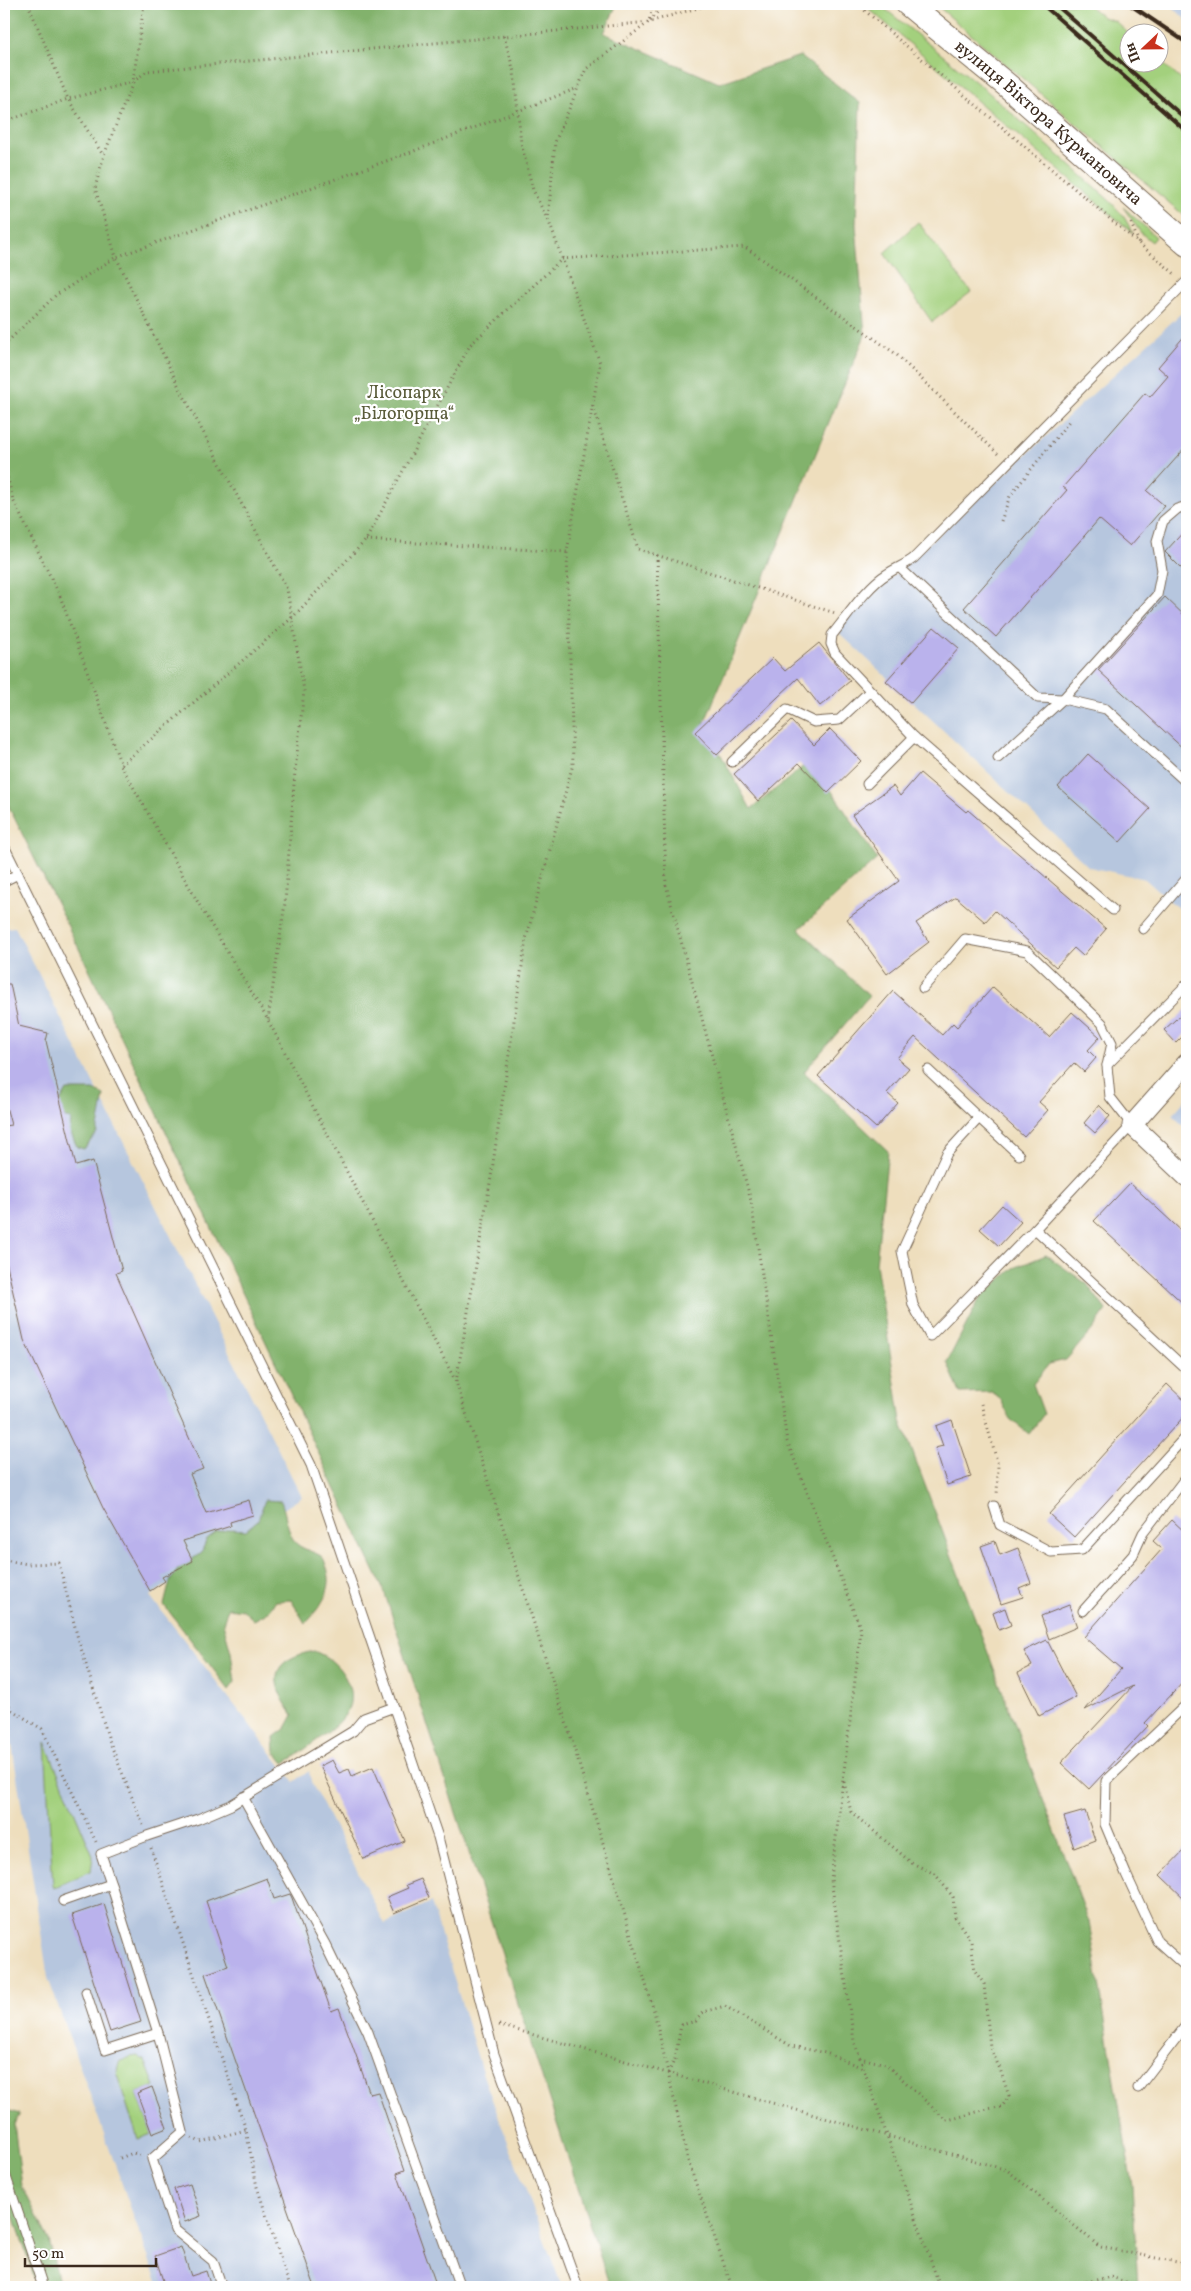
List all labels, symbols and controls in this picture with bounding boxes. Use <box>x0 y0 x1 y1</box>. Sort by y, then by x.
north arrow <box>1118 22 1168 72</box>
street label: вулиця Віктора Курмановича <box>949 34 1148 212</box>
text: Пн <box>1121 40 1146 65</box>
park label: Лісопарк „Білогорща“ <box>354 381 454 427</box>
scale bar <box>25 2236 156 2268</box>
text: 50 m <box>32 2244 64 2265</box>

